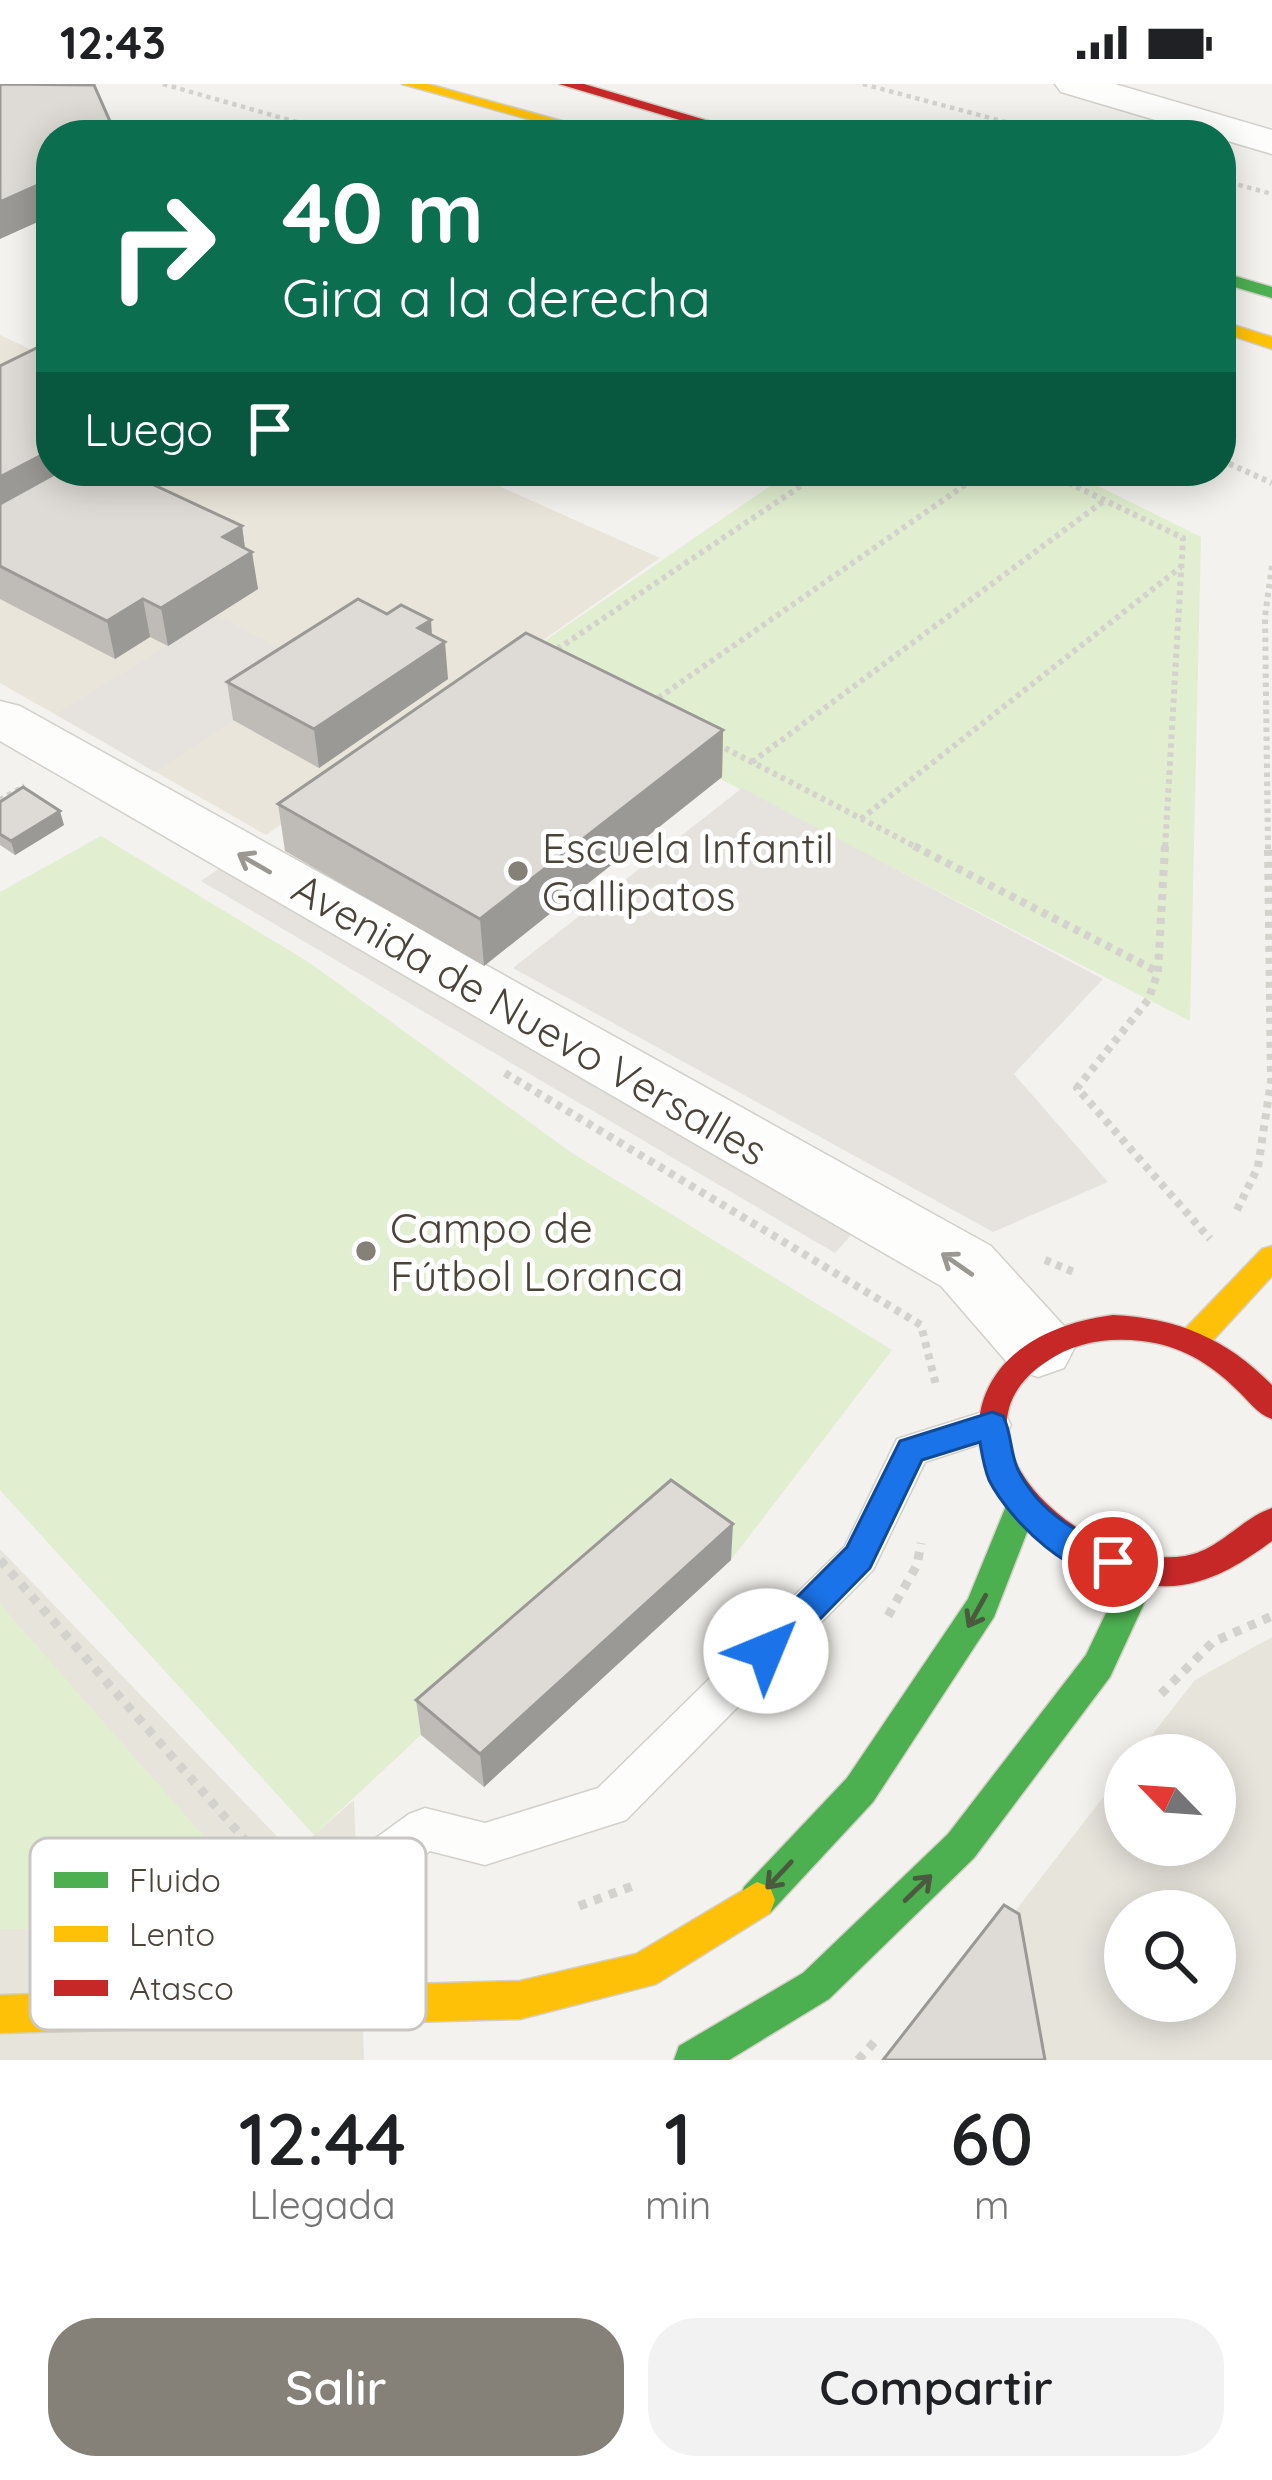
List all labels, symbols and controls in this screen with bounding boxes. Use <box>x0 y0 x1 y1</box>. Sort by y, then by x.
text: 12:43 <box>60 14 166 70</box>
text: 40 m <box>282 159 484 264</box>
icon: right <box>84 168 240 324</box>
text: Gira a la derecha <box>282 263 711 331</box>
icon: arrive <box>237 396 303 462</box>
text: Luego <box>84 401 213 457</box>
place label: Escuela Infantil Gallipatos <box>542 821 834 922</box>
one-way arrow <box>237 850 272 874</box>
marker: Escuela Infantil Gallipatos <box>505 858 531 884</box>
street label: Avenida de Nuevo Versalles <box>283 861 777 1177</box>
place label: Campo de Fútbol Loranca <box>390 1201 684 1302</box>
marker: Campo de Fútbol Loranca <box>353 1238 379 1264</box>
one-way arrow <box>941 1252 974 1277</box>
pin <box>1062 1511 1164 1613</box>
icon: arrive <box>1080 1529 1146 1595</box>
position arrow <box>703 1588 829 1714</box>
one-way arrow <box>965 1593 989 1628</box>
north arrow <box>1104 1734 1236 1866</box>
map controls <box>1104 1734 1236 2022</box>
legend <box>30 1838 426 2030</box>
text: Fluido <box>129 1859 221 1900</box>
one-way arrow <box>766 1860 794 1890</box>
one-way arrow <box>903 1874 932 1902</box>
button: search <box>1104 1890 1236 2022</box>
text: Lento <box>129 1913 215 1954</box>
text: Atasco <box>129 1967 234 2008</box>
text: 12:44 <box>239 2093 406 2183</box>
text: 1 <box>664 2093 692 2183</box>
text: 60 <box>950 2093 1033 2183</box>
text: Llegada <box>249 2180 396 2229</box>
text: min <box>645 2180 711 2229</box>
text: m <box>974 2180 1009 2229</box>
button: Salir <box>48 2318 624 2456</box>
button: Compartir <box>648 2318 1224 2456</box>

